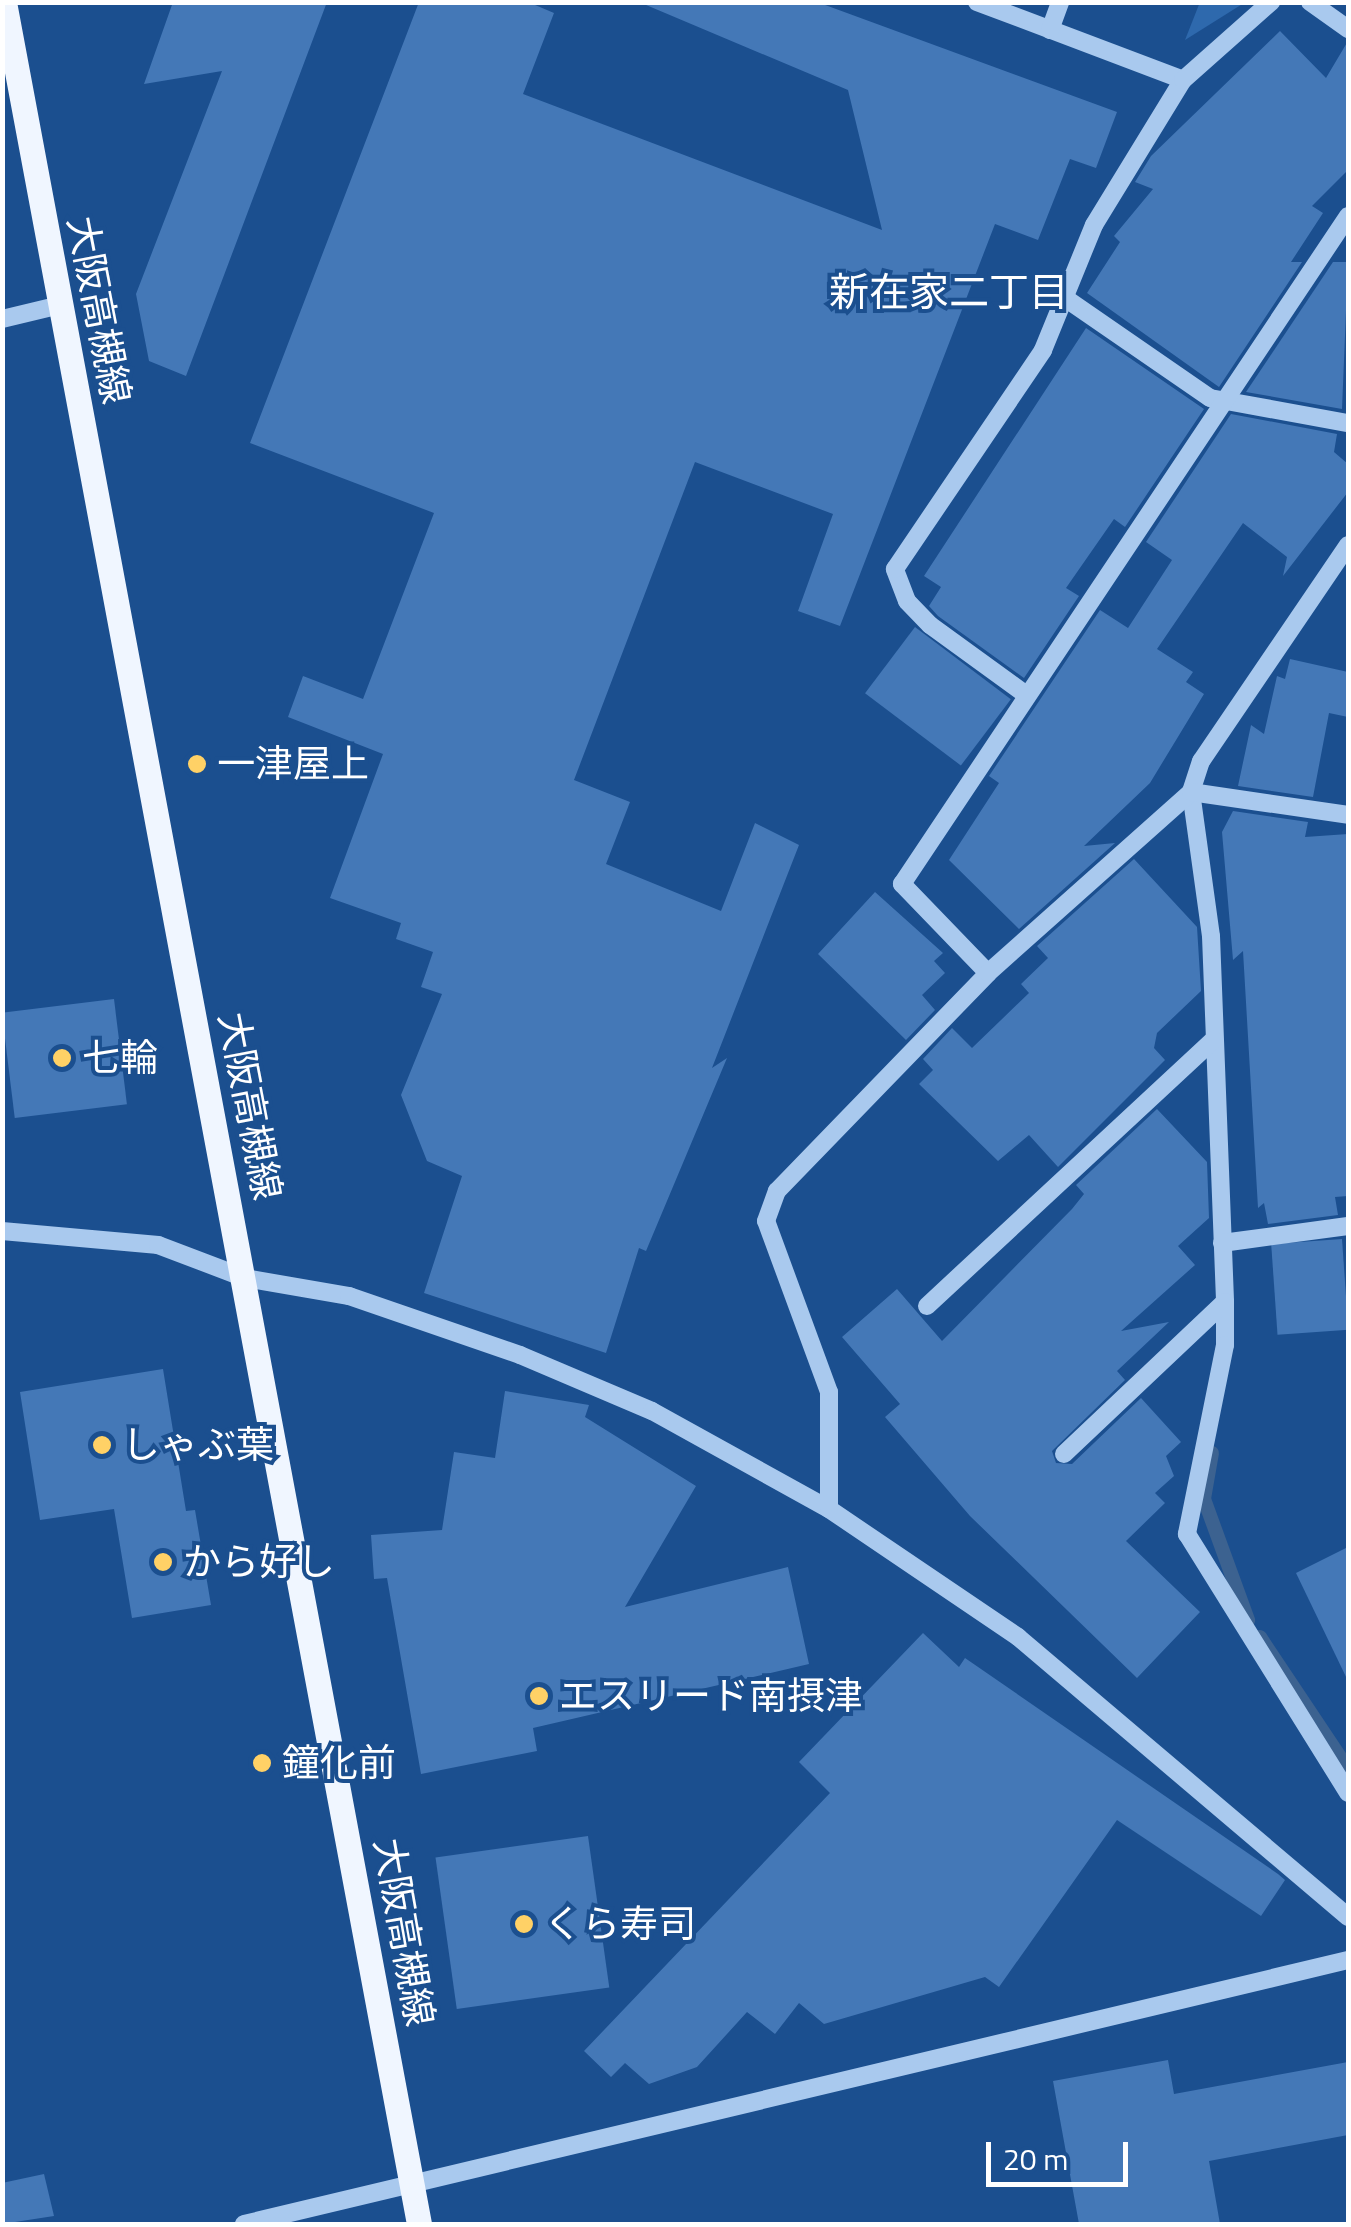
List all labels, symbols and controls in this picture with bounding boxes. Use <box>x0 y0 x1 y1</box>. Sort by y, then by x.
street label: 大阪高槻線 <box>58 212 140 408</box>
district label: 新在家二丁目 <box>829 268 1069 316</box>
place label: 一津屋上 <box>217 741 369 787</box>
marker: 一津屋上 <box>186 753 208 775</box>
street label: 大阪高槻線 <box>209 1008 291 1204</box>
place label: 七輪 <box>82 1035 158 1081</box>
marker: 七輪 <box>51 1047 73 1069</box>
place label: しゃぶ葉 <box>122 1422 274 1468</box>
marker: しゃぶ葉 <box>91 1434 113 1456</box>
place label: から好し <box>183 1539 335 1585</box>
marker: から好し <box>152 1551 174 1573</box>
place label: エスリード南摂津 <box>559 1673 863 1719</box>
marker: エスリード南摂津 <box>528 1685 550 1707</box>
place label: 鐘化前 <box>282 1740 396 1786</box>
marker: 鐘化前 <box>251 1752 273 1774</box>
street label: 大阪高槻線 <box>365 1834 443 2030</box>
place label: くら寿司 <box>544 1901 696 1947</box>
marker: くら寿司 <box>513 1913 535 1935</box>
scale bar <box>991 2122 1134 2184</box>
text: 20 m <box>1003 2136 1068 2182</box>

